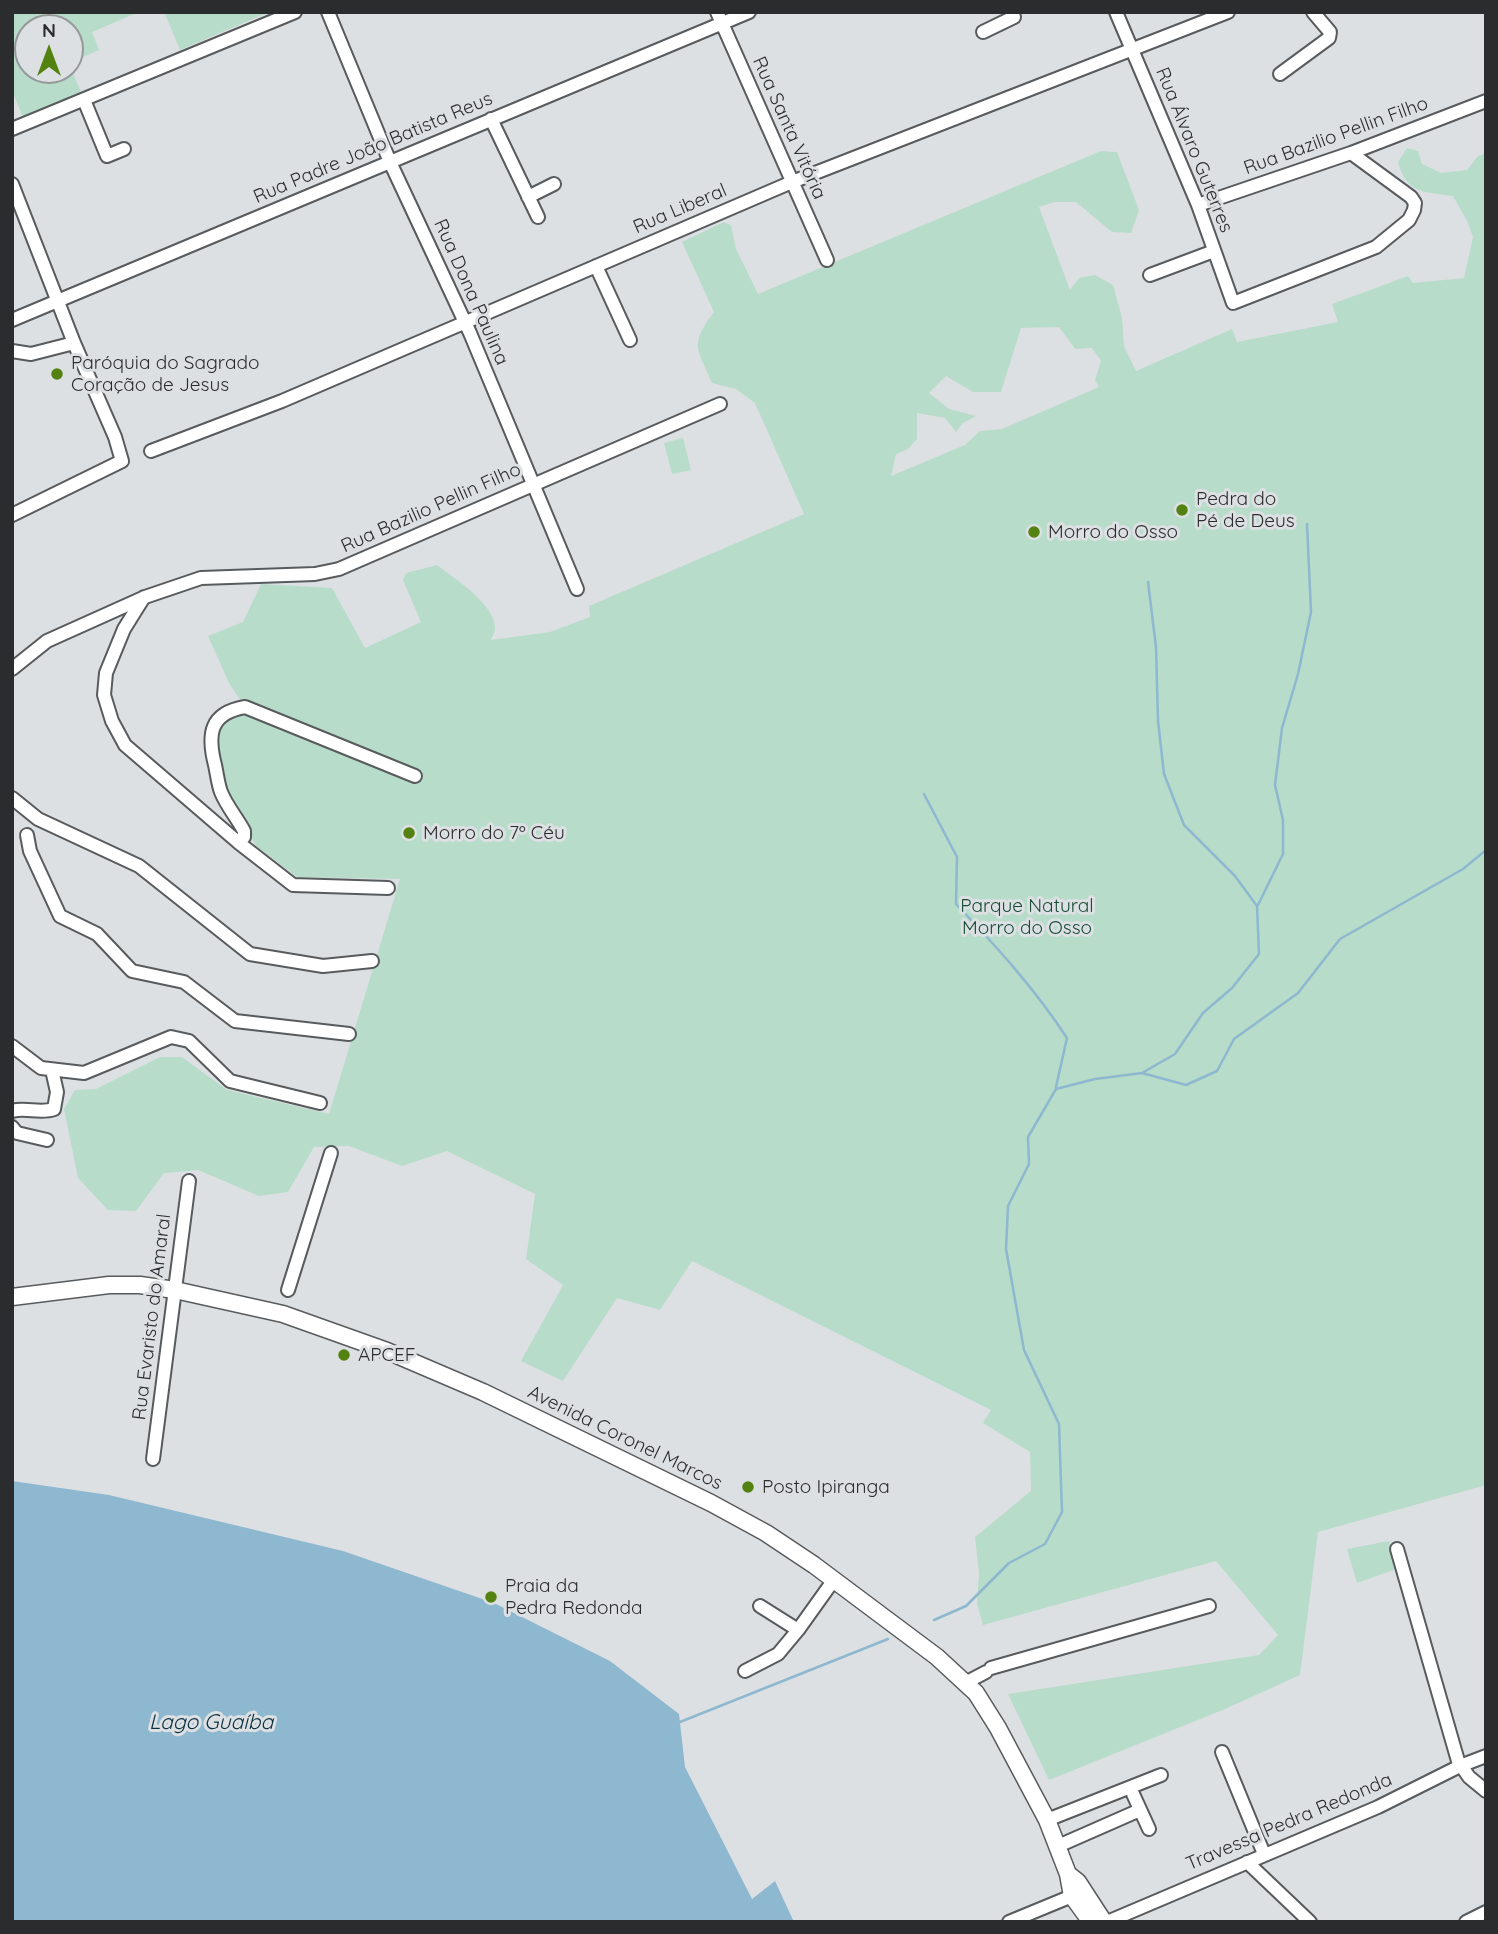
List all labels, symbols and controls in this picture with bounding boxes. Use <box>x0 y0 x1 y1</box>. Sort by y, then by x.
north arrow <box>14 14 84 84</box>
text: N <box>42 18 56 42</box>
street label: Rua Santa Vitória <box>747 53 831 203</box>
street label: Rua Álvaro Guterres <box>1150 64 1238 236</box>
street label: Rua Padre João Batista Reus <box>250 87 496 209</box>
street label: Rua Bazilio Pellin Filho <box>1241 92 1431 180</box>
street label: Rua Liberal <box>630 179 730 239</box>
street label: Rua Dona Paulina <box>429 216 513 368</box>
place label: Paróquia do Sagrado Coração de Jesus <box>71 352 259 396</box>
marker: Paróquia do Sagrado Coração de Jesus <box>49 366 65 382</box>
street label: Rua Bazilio Pellin Filho <box>338 458 524 558</box>
place label: Pedra do Pé de Deus <box>1196 488 1295 532</box>
marker: Pedra do Pé de Deus <box>1174 502 1190 518</box>
place label: Morro do Osso <box>1048 521 1178 543</box>
marker: Morro do Osso <box>1026 524 1042 540</box>
place label: Morro do 7º Céu <box>423 822 565 844</box>
marker: Morro do 7º Céu <box>401 825 417 841</box>
park label: Parque Natural Morro do Osso <box>960 895 1094 939</box>
street label: Rua Evaristo do Amaral <box>128 1213 176 1421</box>
place label: APCEF <box>358 1344 416 1366</box>
marker: APCEF <box>336 1347 352 1363</box>
street label: Avenida Coronel Marcos <box>524 1381 726 1495</box>
place label: Posto Ipiranga <box>762 1476 890 1498</box>
marker: Posto Ipiranga <box>740 1479 756 1495</box>
place label: Praia da Pedra Redonda <box>505 1575 643 1619</box>
marker: Praia da Pedra Redonda <box>483 1589 499 1605</box>
water label: Lago Guaíba <box>149 1710 273 1736</box>
street label: Travessa Pedra Redonda <box>1183 1768 1395 1876</box>

